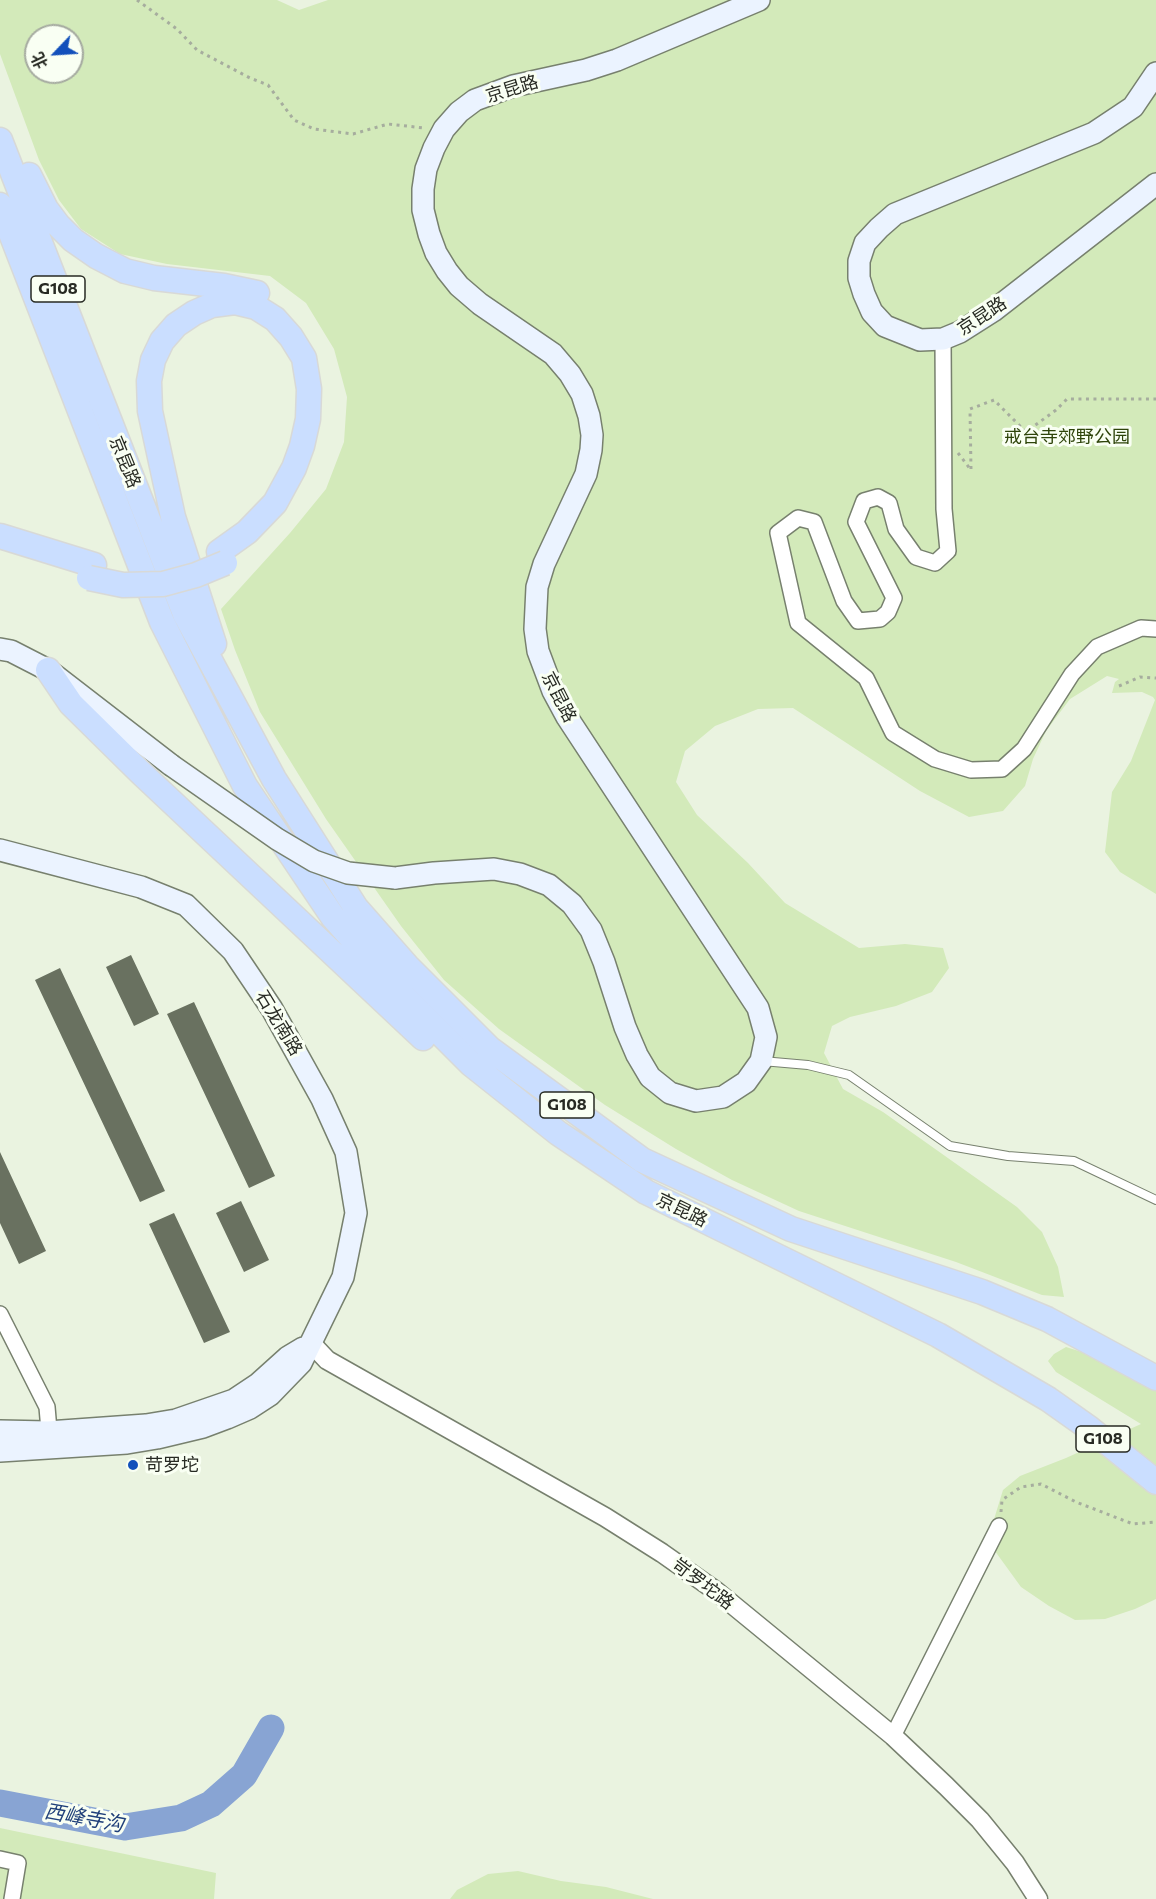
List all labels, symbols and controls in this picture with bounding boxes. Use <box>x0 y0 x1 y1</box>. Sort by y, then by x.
north arrow <box>24 24 84 84</box>
text: 北 <box>27 50 51 72</box>
street label: 京昆路 <box>483 71 541 107</box>
road number: G108 <box>31 276 85 302</box>
street label: 京昆路 <box>953 292 1011 340</box>
park label: 戒台寺郊野公园 <box>1004 426 1130 448</box>
street label: 京昆路 <box>105 433 145 491</box>
street label: 京昆路 <box>537 668 581 726</box>
street label: 石龙南路 <box>251 987 307 1059</box>
road number: G108 <box>540 1092 594 1118</box>
street label: 京昆路 <box>653 1188 711 1232</box>
road number: G108 <box>1076 1426 1130 1452</box>
place label: 苛罗坨 <box>145 1454 199 1476</box>
marker: 苛罗坨 <box>126 1458 140 1472</box>
street label: 岢罗坨路 <box>668 1554 738 1614</box>
water label: 西峰寺沟 <box>43 1799 125 1837</box>

